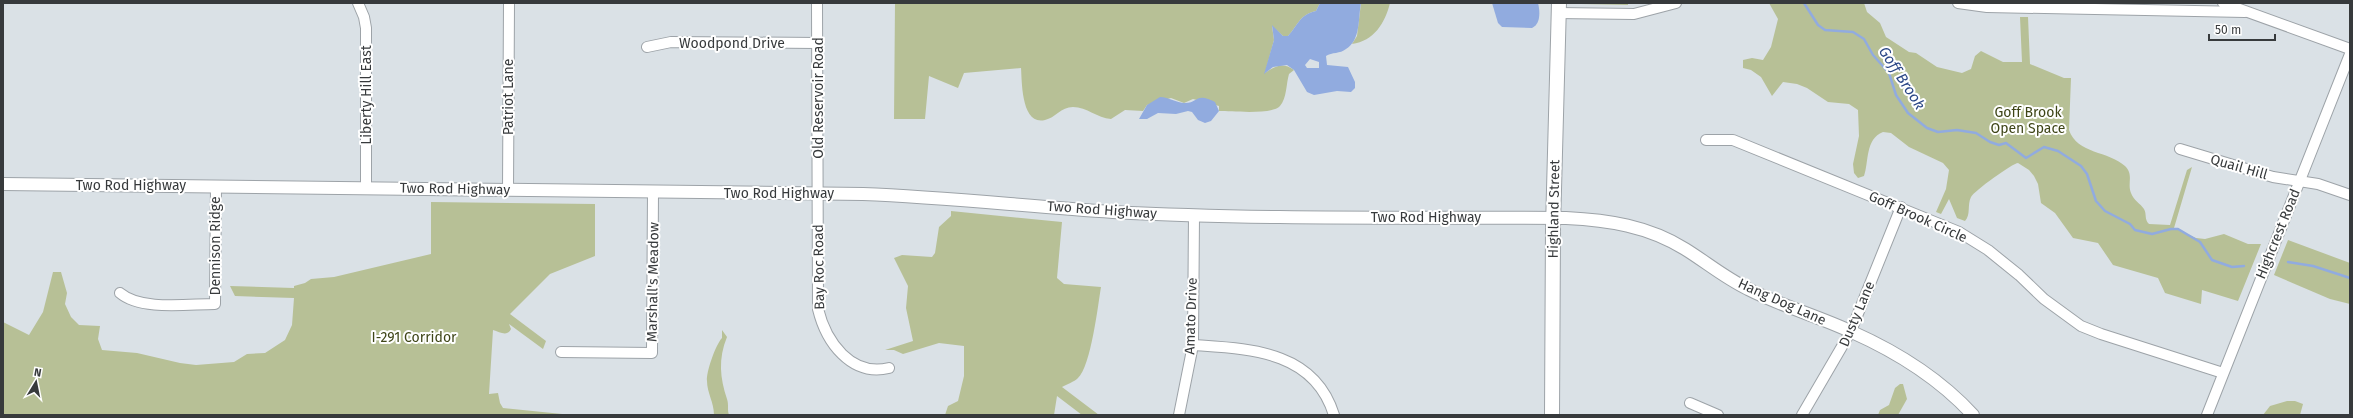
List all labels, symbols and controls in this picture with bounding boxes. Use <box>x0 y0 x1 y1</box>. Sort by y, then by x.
scale bar <box>2209 16 2275 42</box>
text: 50 m <box>2215 23 2241 37</box>
street label: Woodpond Drive <box>679 35 785 52</box>
street label: Old Reservoir Road <box>810 37 827 159</box>
water label: Goff Brook <box>1875 43 1929 113</box>
street label: Liberty Hill East <box>358 44 375 145</box>
street label: Patriot Lane <box>500 59 517 135</box>
park label: Goff Brook Open Space <box>1990 104 2066 137</box>
street label: Quail Hill <box>2208 151 2270 183</box>
street label: Highland Street <box>1545 158 1563 259</box>
street label: Two Rod Highway <box>76 177 186 194</box>
street label: Two Rod Highway <box>400 180 510 198</box>
street label: Two Rod Highway <box>724 185 834 202</box>
street label: Highcrest Road <box>2252 186 2304 282</box>
street label: Goff Brook Circle <box>1866 188 1970 246</box>
street label: Dennison Ridge <box>207 196 224 296</box>
street label: Two Rod Highway <box>1046 198 1158 222</box>
street label: Two Rod Highway <box>1371 209 1481 226</box>
street label: Marshall's Meadow <box>643 222 663 342</box>
street label: Bay Roc Road <box>810 224 828 310</box>
street label: Hang Dog Lane <box>1735 275 1829 329</box>
street label: Amato Drive <box>1181 277 1201 355</box>
street label: Dusty Lane <box>1836 279 1878 349</box>
park label: I-291 Corridor <box>372 329 457 346</box>
north arrow <box>16 362 56 402</box>
text: N <box>33 366 42 380</box>

